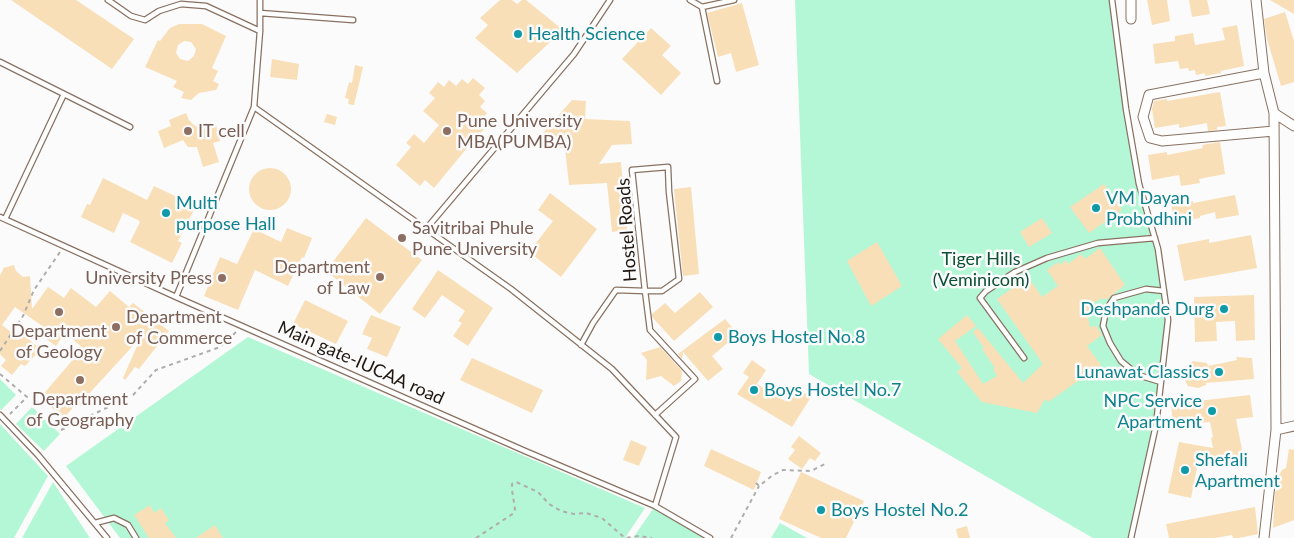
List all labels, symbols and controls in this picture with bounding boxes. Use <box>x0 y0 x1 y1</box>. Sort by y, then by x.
place label: Health Science <box>528 23 645 45</box>
marker: Health Science <box>512 28 524 40</box>
place label: Pune University MBA(PUMBA) <box>457 110 582 152</box>
place label: IT cell <box>198 120 245 142</box>
marker: IT cell <box>182 125 194 137</box>
marker: Pune University MBA(PUMBA) <box>441 125 453 137</box>
street label: Hostel Roads <box>613 177 641 283</box>
place label: VM Dayan Probodhini <box>1106 187 1192 230</box>
place label: Multi purpose Hall <box>176 192 276 234</box>
marker: VM Dayan Probodhini <box>1090 202 1102 214</box>
marker: Multi purpose Hall <box>160 207 172 219</box>
place label: Savitribai Phule Pune University <box>412 217 537 260</box>
marker: Savitribai Phule Pune University <box>396 232 408 244</box>
park label: Tiger Hills (Veminicom) <box>933 248 1029 290</box>
place label: Department of Law <box>274 256 370 298</box>
place label: University Press <box>85 267 212 289</box>
marker: Department of Law <box>374 271 386 283</box>
marker: University Press <box>216 272 228 284</box>
place label: Deshpande Durg <box>1081 298 1214 320</box>
marker: Deshpande Durg <box>1218 303 1230 315</box>
marker: Department of Geology <box>53 306 65 318</box>
place label: Department of Commerce <box>126 306 232 348</box>
street label: Main gate-IUCAA road <box>274 317 448 409</box>
place label: Department of Geology <box>11 320 107 362</box>
marker: Department of Commerce <box>110 321 122 333</box>
place label: Boys Hostel No.8 <box>728 326 866 348</box>
marker: Boys Hostel No.8 <box>712 331 724 343</box>
place label: Lunawat Classics <box>1076 361 1209 383</box>
marker: Lunawat Classics <box>1213 366 1225 378</box>
marker: Department of Geography <box>74 374 86 386</box>
place label: Boys Hostel No.7 <box>764 379 902 401</box>
marker: Boys Hostel No.7 <box>748 384 760 396</box>
place label: Department of Geography <box>26 388 134 430</box>
place label: NPC Service Apartment <box>1104 390 1202 432</box>
marker: NPC Service Apartment <box>1206 405 1218 417</box>
place label: Shefali Apartment <box>1195 449 1280 492</box>
marker: Shefali Apartment <box>1179 464 1191 476</box>
place label: Boys Hostel No.2 <box>831 499 969 521</box>
marker: Boys Hostel No.2 <box>815 504 827 516</box>

